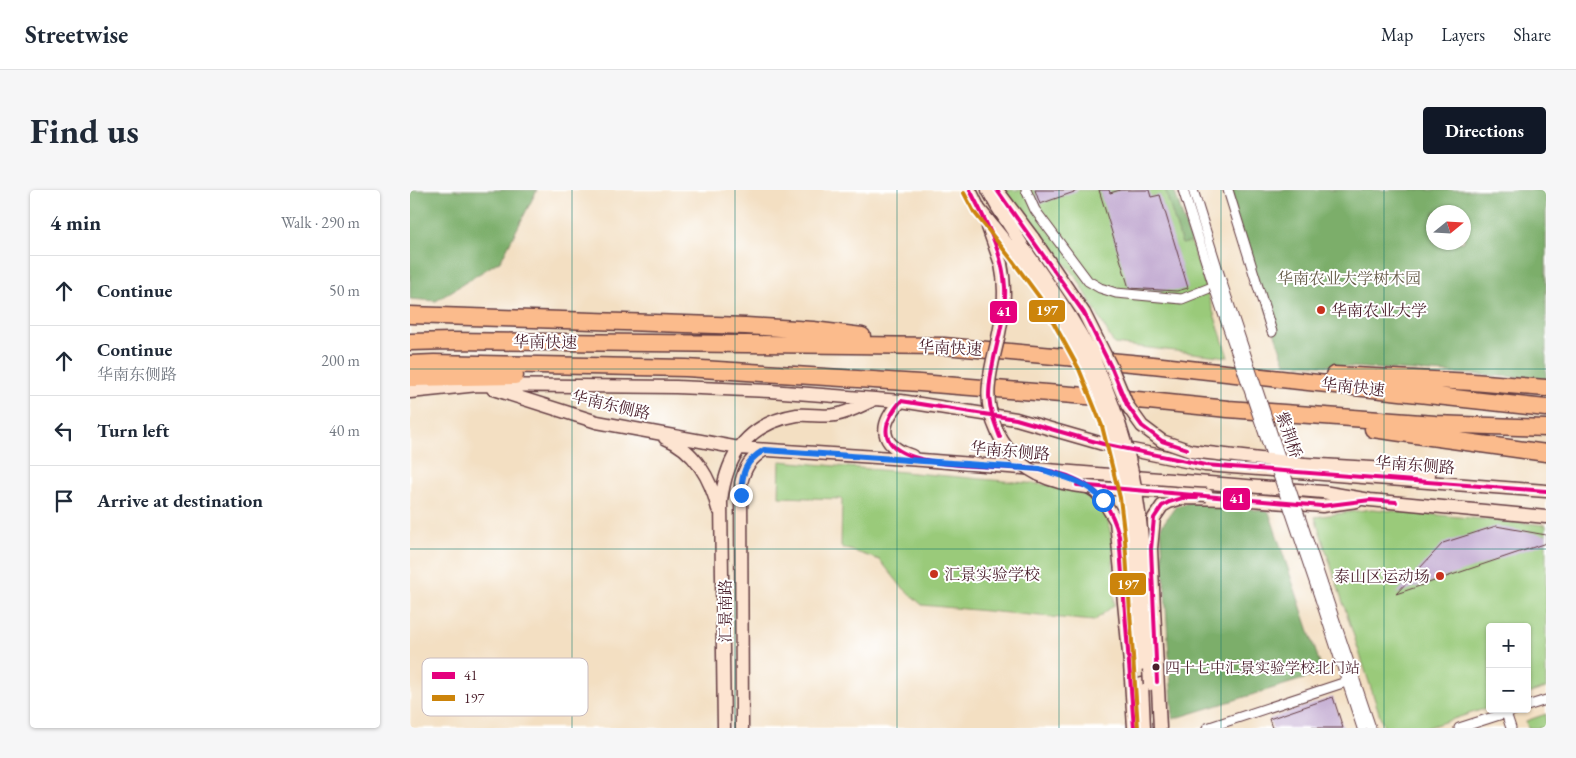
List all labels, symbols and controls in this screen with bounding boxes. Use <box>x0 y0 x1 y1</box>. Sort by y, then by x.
text: Streetwise <box>25 19 128 50</box>
text: Map <box>1381 23 1413 46</box>
text: Layers <box>1441 23 1485 46</box>
text: Share <box>1513 23 1551 46</box>
button: Directions <box>1423 107 1546 154</box>
text: Find us <box>30 108 139 153</box>
north arrow <box>1426 205 1471 250</box>
text: 4 min <box>50 209 101 236</box>
text: Walk · 290 m <box>281 212 360 233</box>
park label: 华南农业大学树木园 <box>1277 268 1421 289</box>
icon: ahead <box>50 277 78 305</box>
text: Continue <box>97 278 172 303</box>
text: 50 m <box>329 280 360 301</box>
line badge: 197 <box>1028 299 1066 323</box>
line badge: 41 <box>989 300 1018 324</box>
place label: 华南农业大学 <box>1331 300 1427 321</box>
text: 197 <box>1036 301 1059 319</box>
text: 41 <box>997 302 1011 320</box>
marker: 华南农业大学 <box>1315 304 1327 316</box>
street label: 华南快速 <box>513 331 577 353</box>
street label: 华南快速 <box>917 336 983 360</box>
text: Continue <box>97 337 172 362</box>
icon: ahead <box>50 347 78 375</box>
text: 200 m <box>321 350 360 371</box>
text: 华南东侧路 <box>97 364 177 385</box>
street label: 华南快速 <box>1320 373 1386 401</box>
street label: 华南东侧路 <box>570 386 652 424</box>
street label: 紫荆桥 <box>1271 409 1307 461</box>
icon: left <box>50 417 78 445</box>
text: Turn left <box>97 418 169 443</box>
text: 40 m <box>329 420 360 441</box>
street label: 华南东侧路 <box>969 437 1051 465</box>
street label: 华南东侧路 <box>1374 452 1456 478</box>
route end <box>730 484 753 507</box>
icon: arrive <box>50 487 78 515</box>
line badge: 41 <box>1222 487 1251 511</box>
text: Arrive at destination <box>97 488 263 513</box>
route start <box>1092 489 1115 512</box>
text: 41 <box>1230 489 1244 507</box>
place label: 汇景实验学校 <box>944 564 1040 585</box>
place label: 泰山区运动场 <box>1334 566 1430 587</box>
marker: 汇景实验学校 <box>928 568 940 580</box>
marker: 泰山区运动场 <box>1434 570 1446 582</box>
line badge: 197 <box>1109 572 1147 596</box>
text: 197 <box>1117 575 1140 593</box>
street label: 汇景南路 <box>715 579 736 643</box>
map controls <box>1486 623 1531 713</box>
button: + <box>1486 623 1531 668</box>
legend <box>422 658 588 716</box>
place label: 四十七中汇景实验学校北门站 <box>1165 658 1360 677</box>
marker: 四十七中汇景实验学校北门站 <box>1151 662 1161 672</box>
text: 41 <box>464 666 477 684</box>
button: − <box>1486 668 1531 713</box>
text: 197 <box>464 689 484 707</box>

